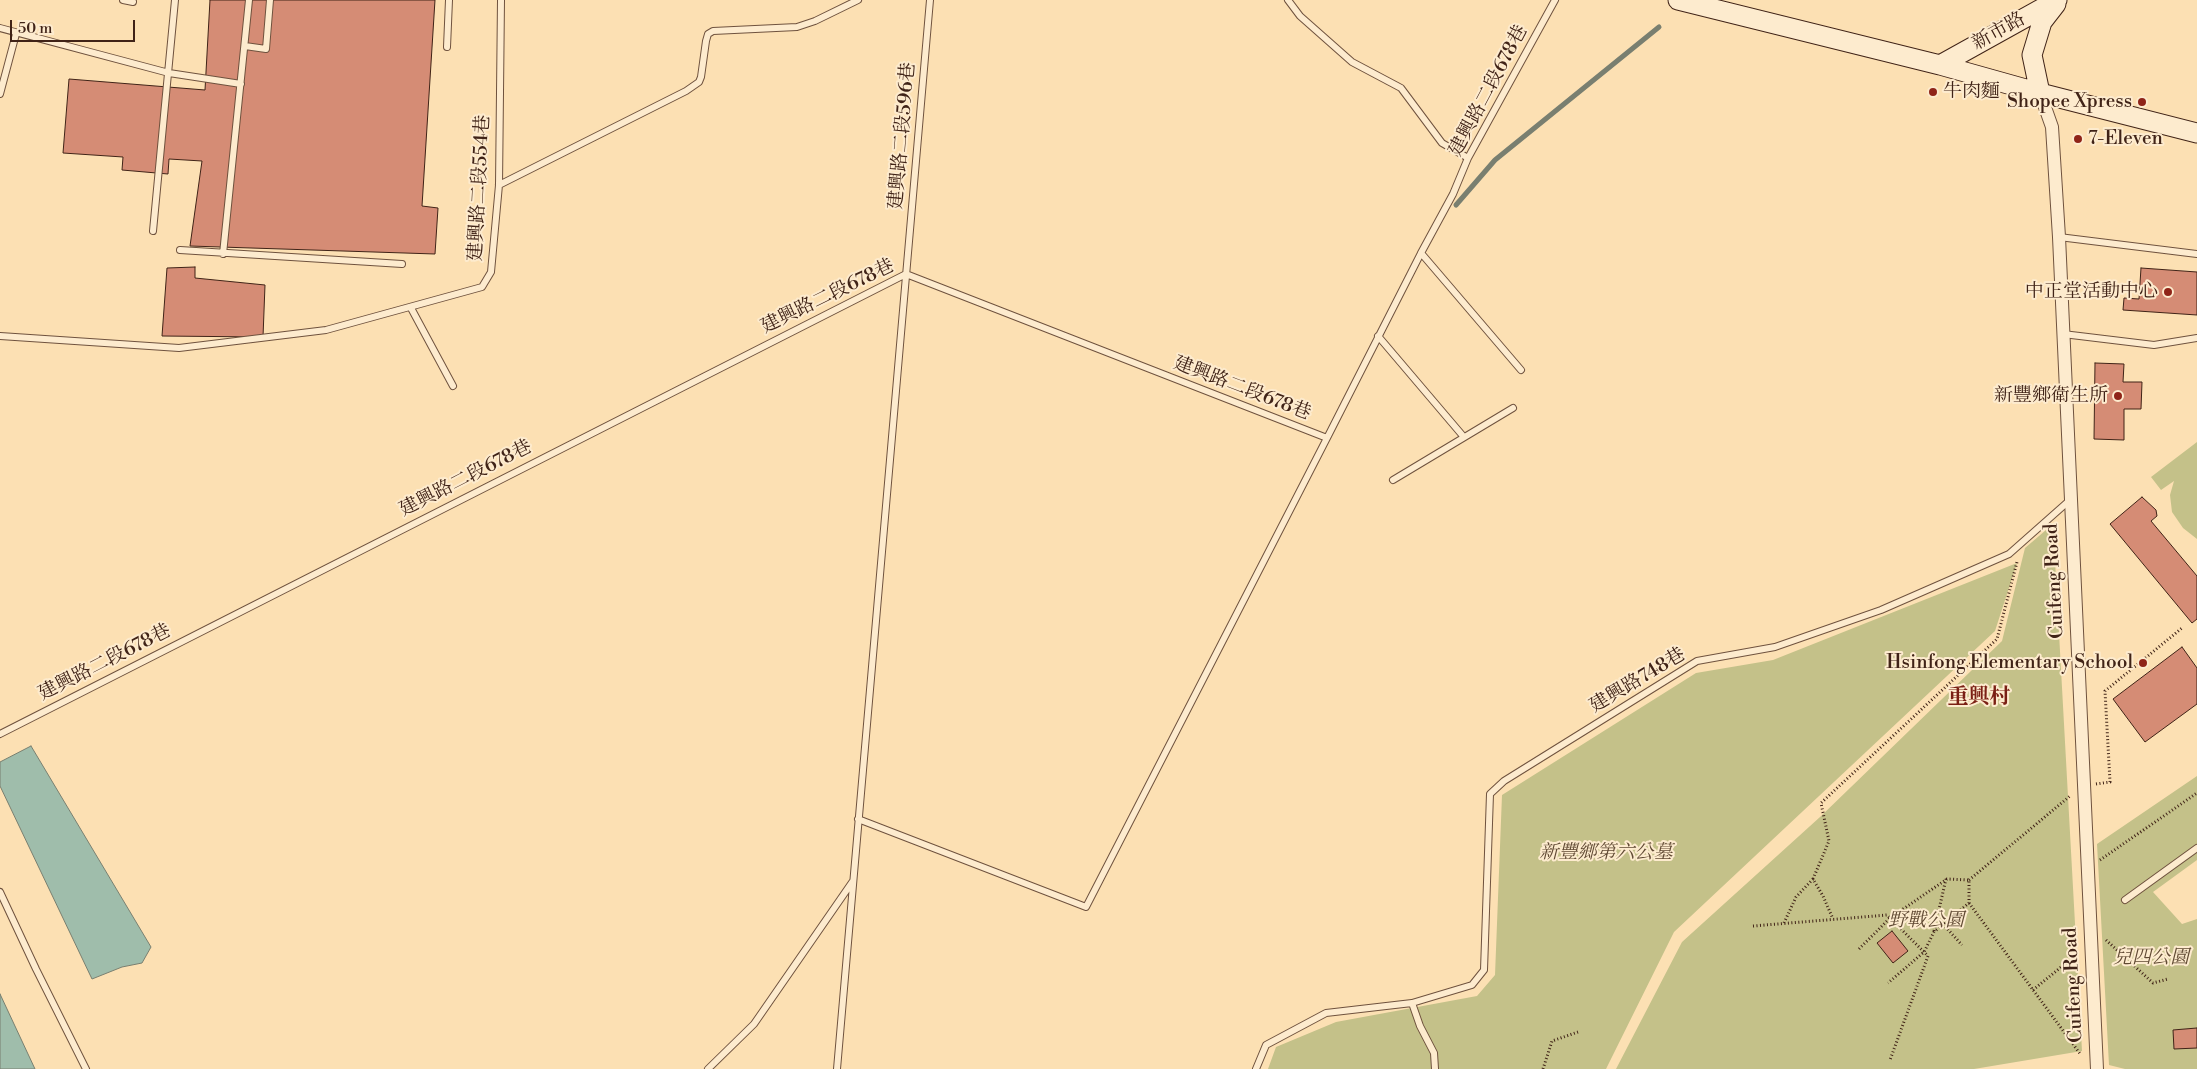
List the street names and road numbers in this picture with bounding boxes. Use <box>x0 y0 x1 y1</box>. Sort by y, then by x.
street label: 新市路 <box>1969 8 2029 56</box>
street label: 建興路二段678巷 <box>1445 21 1533 161</box>
street label: 建興路二段596巷 <box>885 62 921 210</box>
street label: 建興路二段554巷 <box>465 114 495 262</box>
street label: 建興路二段678巷 <box>758 255 898 339</box>
street label: 建興路二段678巷 <box>1170 352 1314 426</box>
street label: 建興路二段678巷 <box>396 436 536 522</box>
street label: Cuifeng Road <box>2041 523 2069 639</box>
street label: 建興路二段678巷 <box>35 620 175 706</box>
street label: 建興路748巷 <box>1586 644 1690 718</box>
street label: Cuifeng Road <box>2060 927 2088 1043</box>

